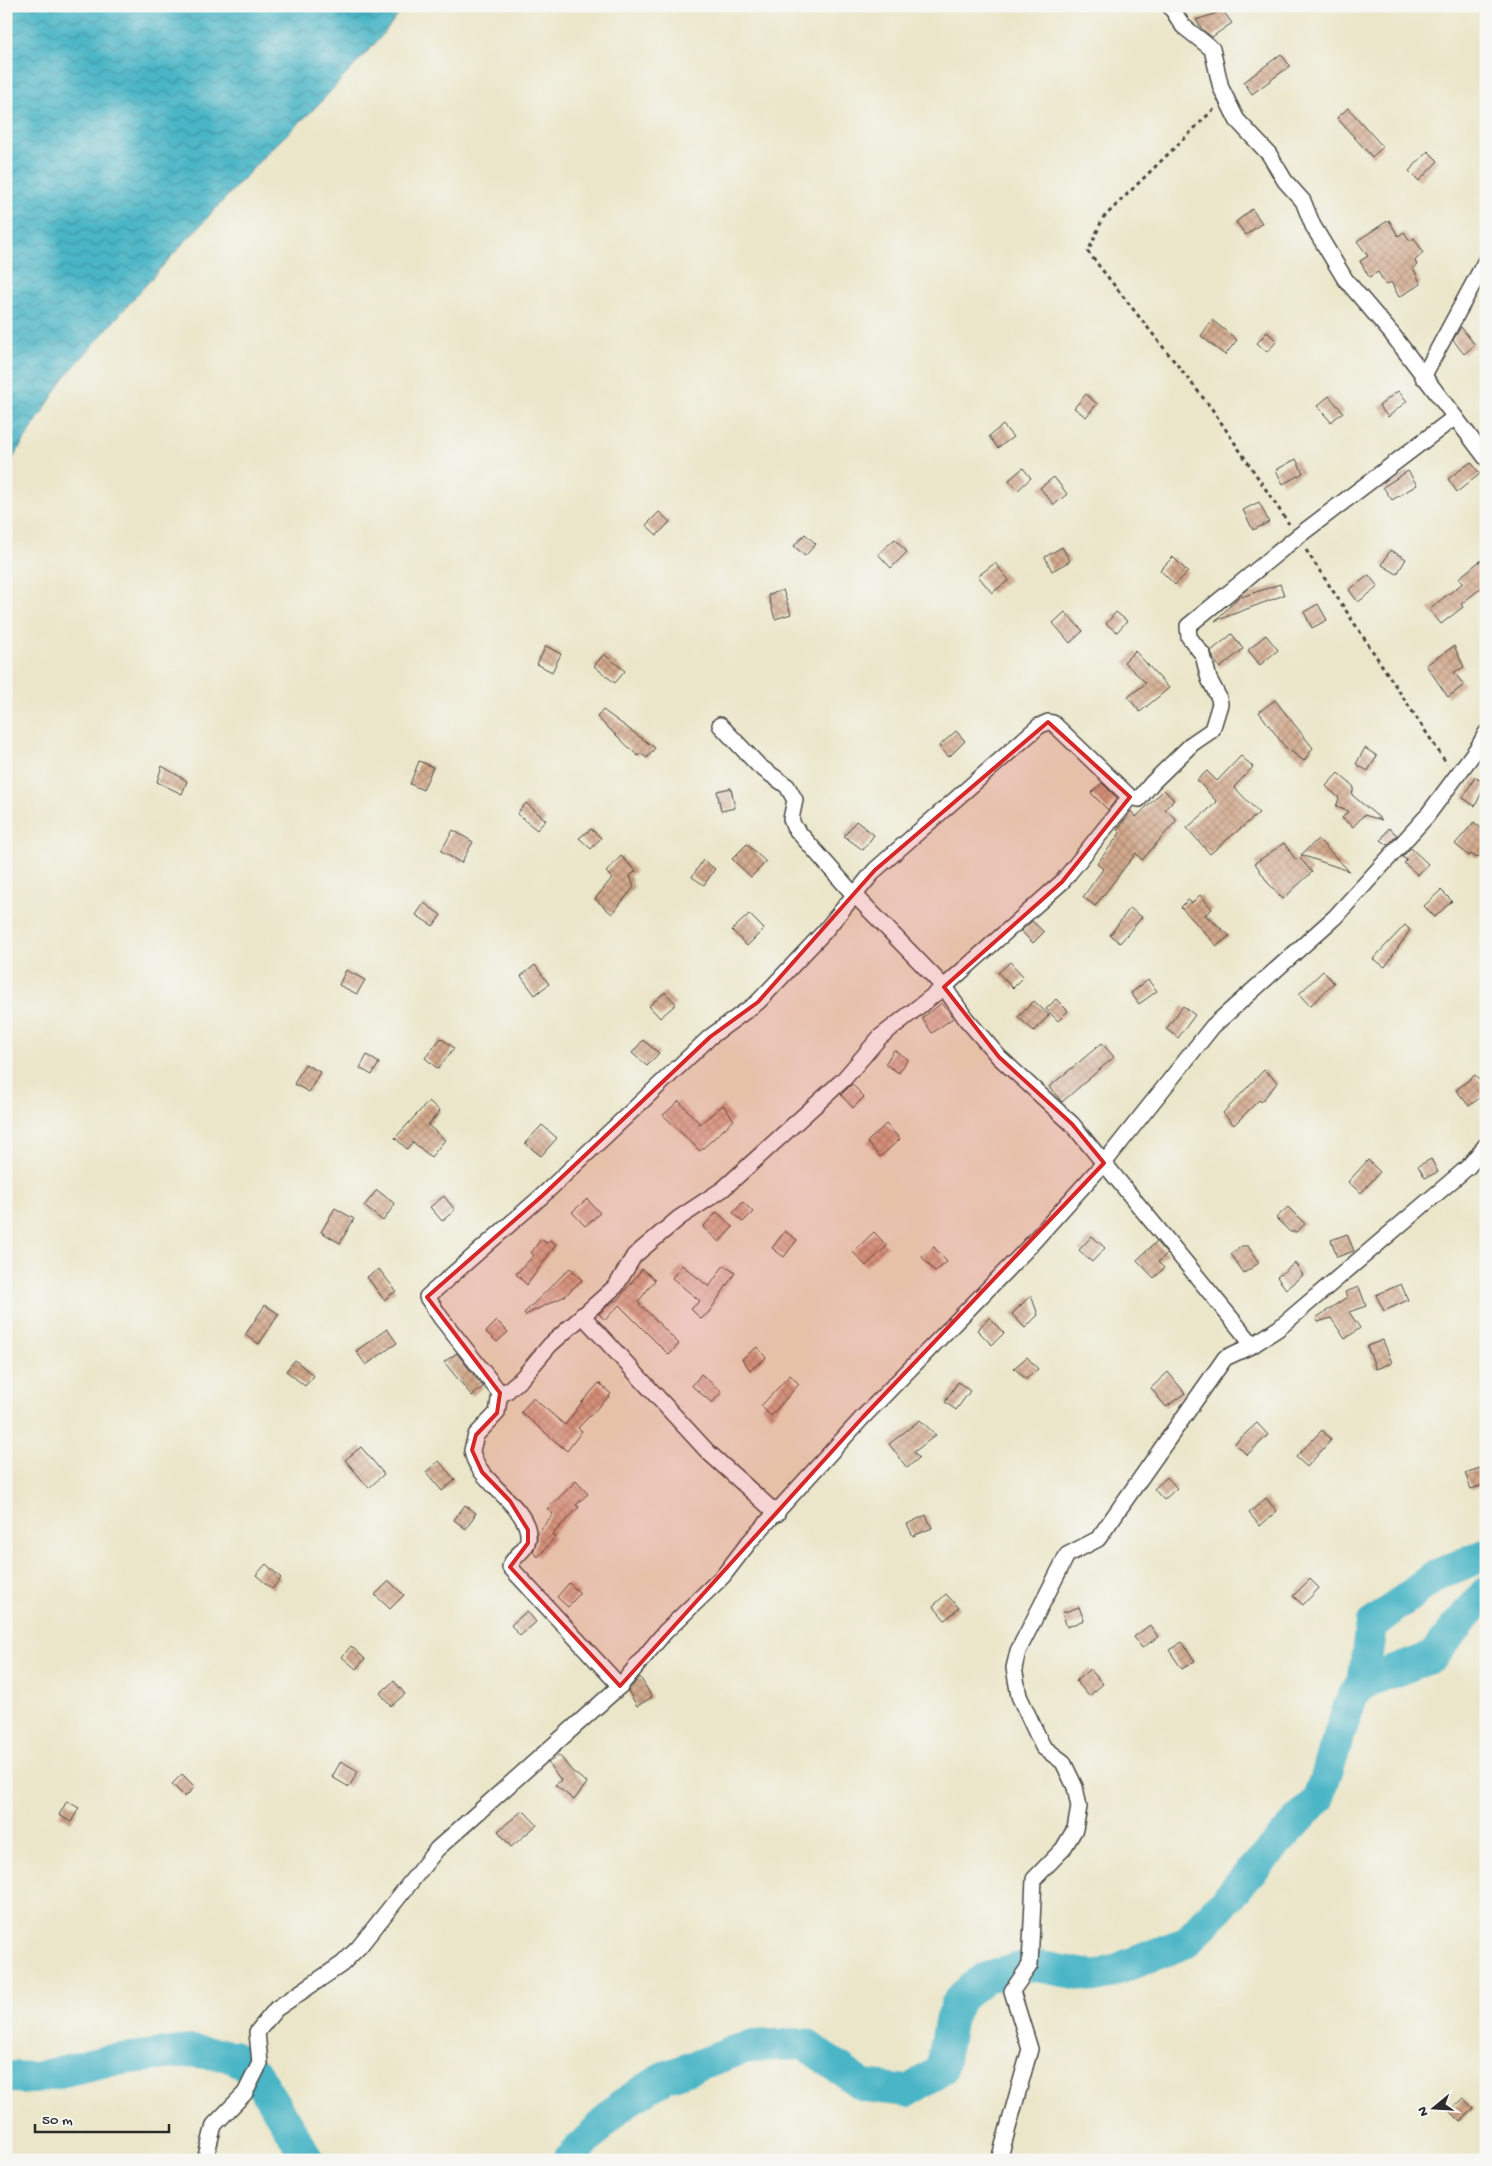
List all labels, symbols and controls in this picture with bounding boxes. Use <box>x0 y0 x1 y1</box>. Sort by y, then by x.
north arrow <box>1410 2084 1460 2134</box>
scale bar <box>35 2101 169 2133</box>
text: N <box>1415 2104 1434 2118</box>
text: 50 m <box>42 2112 73 2130</box>

